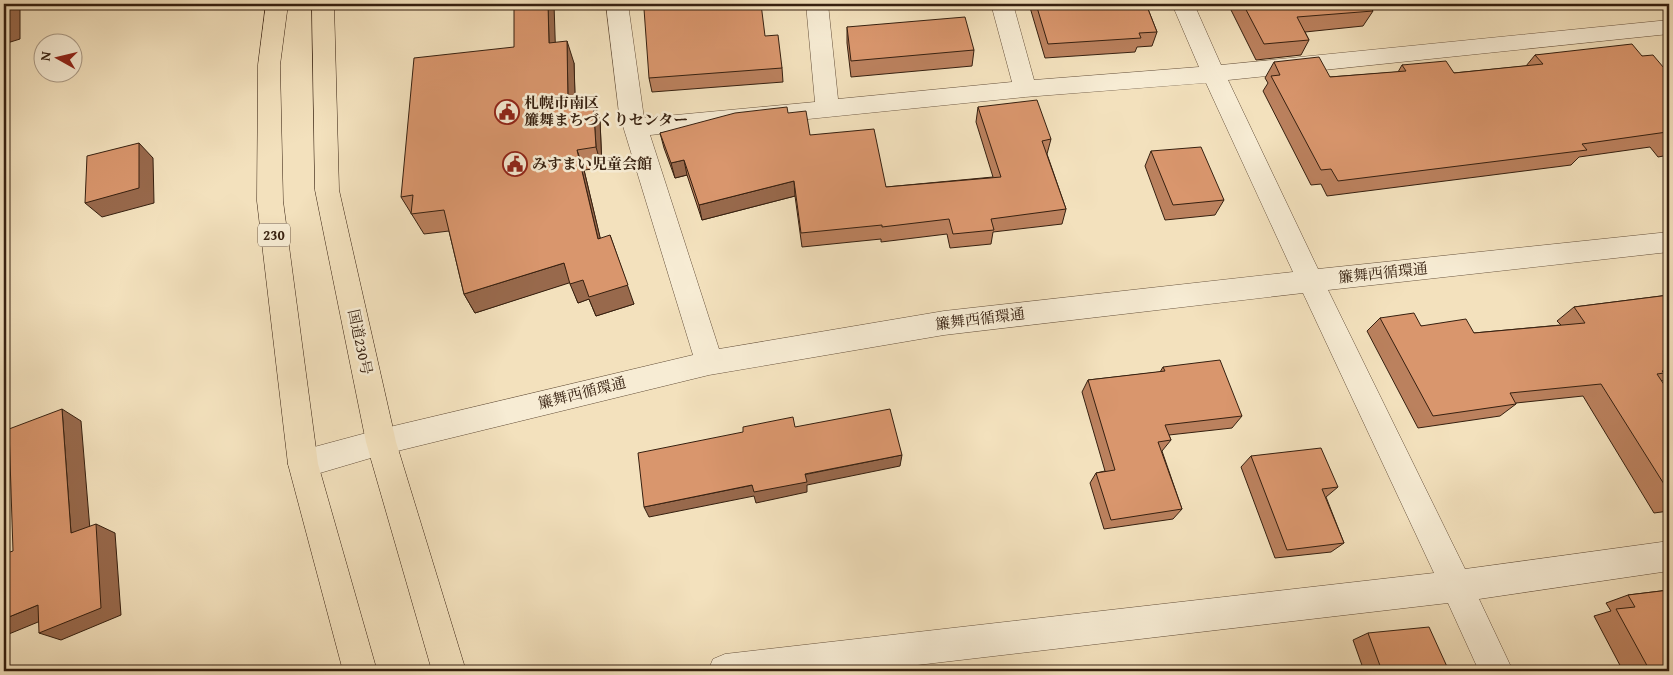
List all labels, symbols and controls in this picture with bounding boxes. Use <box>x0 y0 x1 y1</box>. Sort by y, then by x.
north arrow <box>32 32 82 82</box>
text: N <box>35 50 56 62</box>
place label: 札幌市南区 簾舞まちづくりセンター <box>524 92 688 130</box>
public building icon: 札幌市南区 簾舞まちづくりセンター <box>494 99 520 125</box>
public building icon: みすまい児童会館 <box>502 151 528 177</box>
place label: みすまい児童会館 <box>532 153 652 174</box>
road number: 230 <box>258 224 290 246</box>
street label: 簾舞西循環通 <box>1337 257 1429 288</box>
street label: 簾舞西循環通 <box>934 303 1026 334</box>
street label: 国道230号 <box>343 307 378 377</box>
street label: 簾舞西循環通 <box>536 371 628 414</box>

